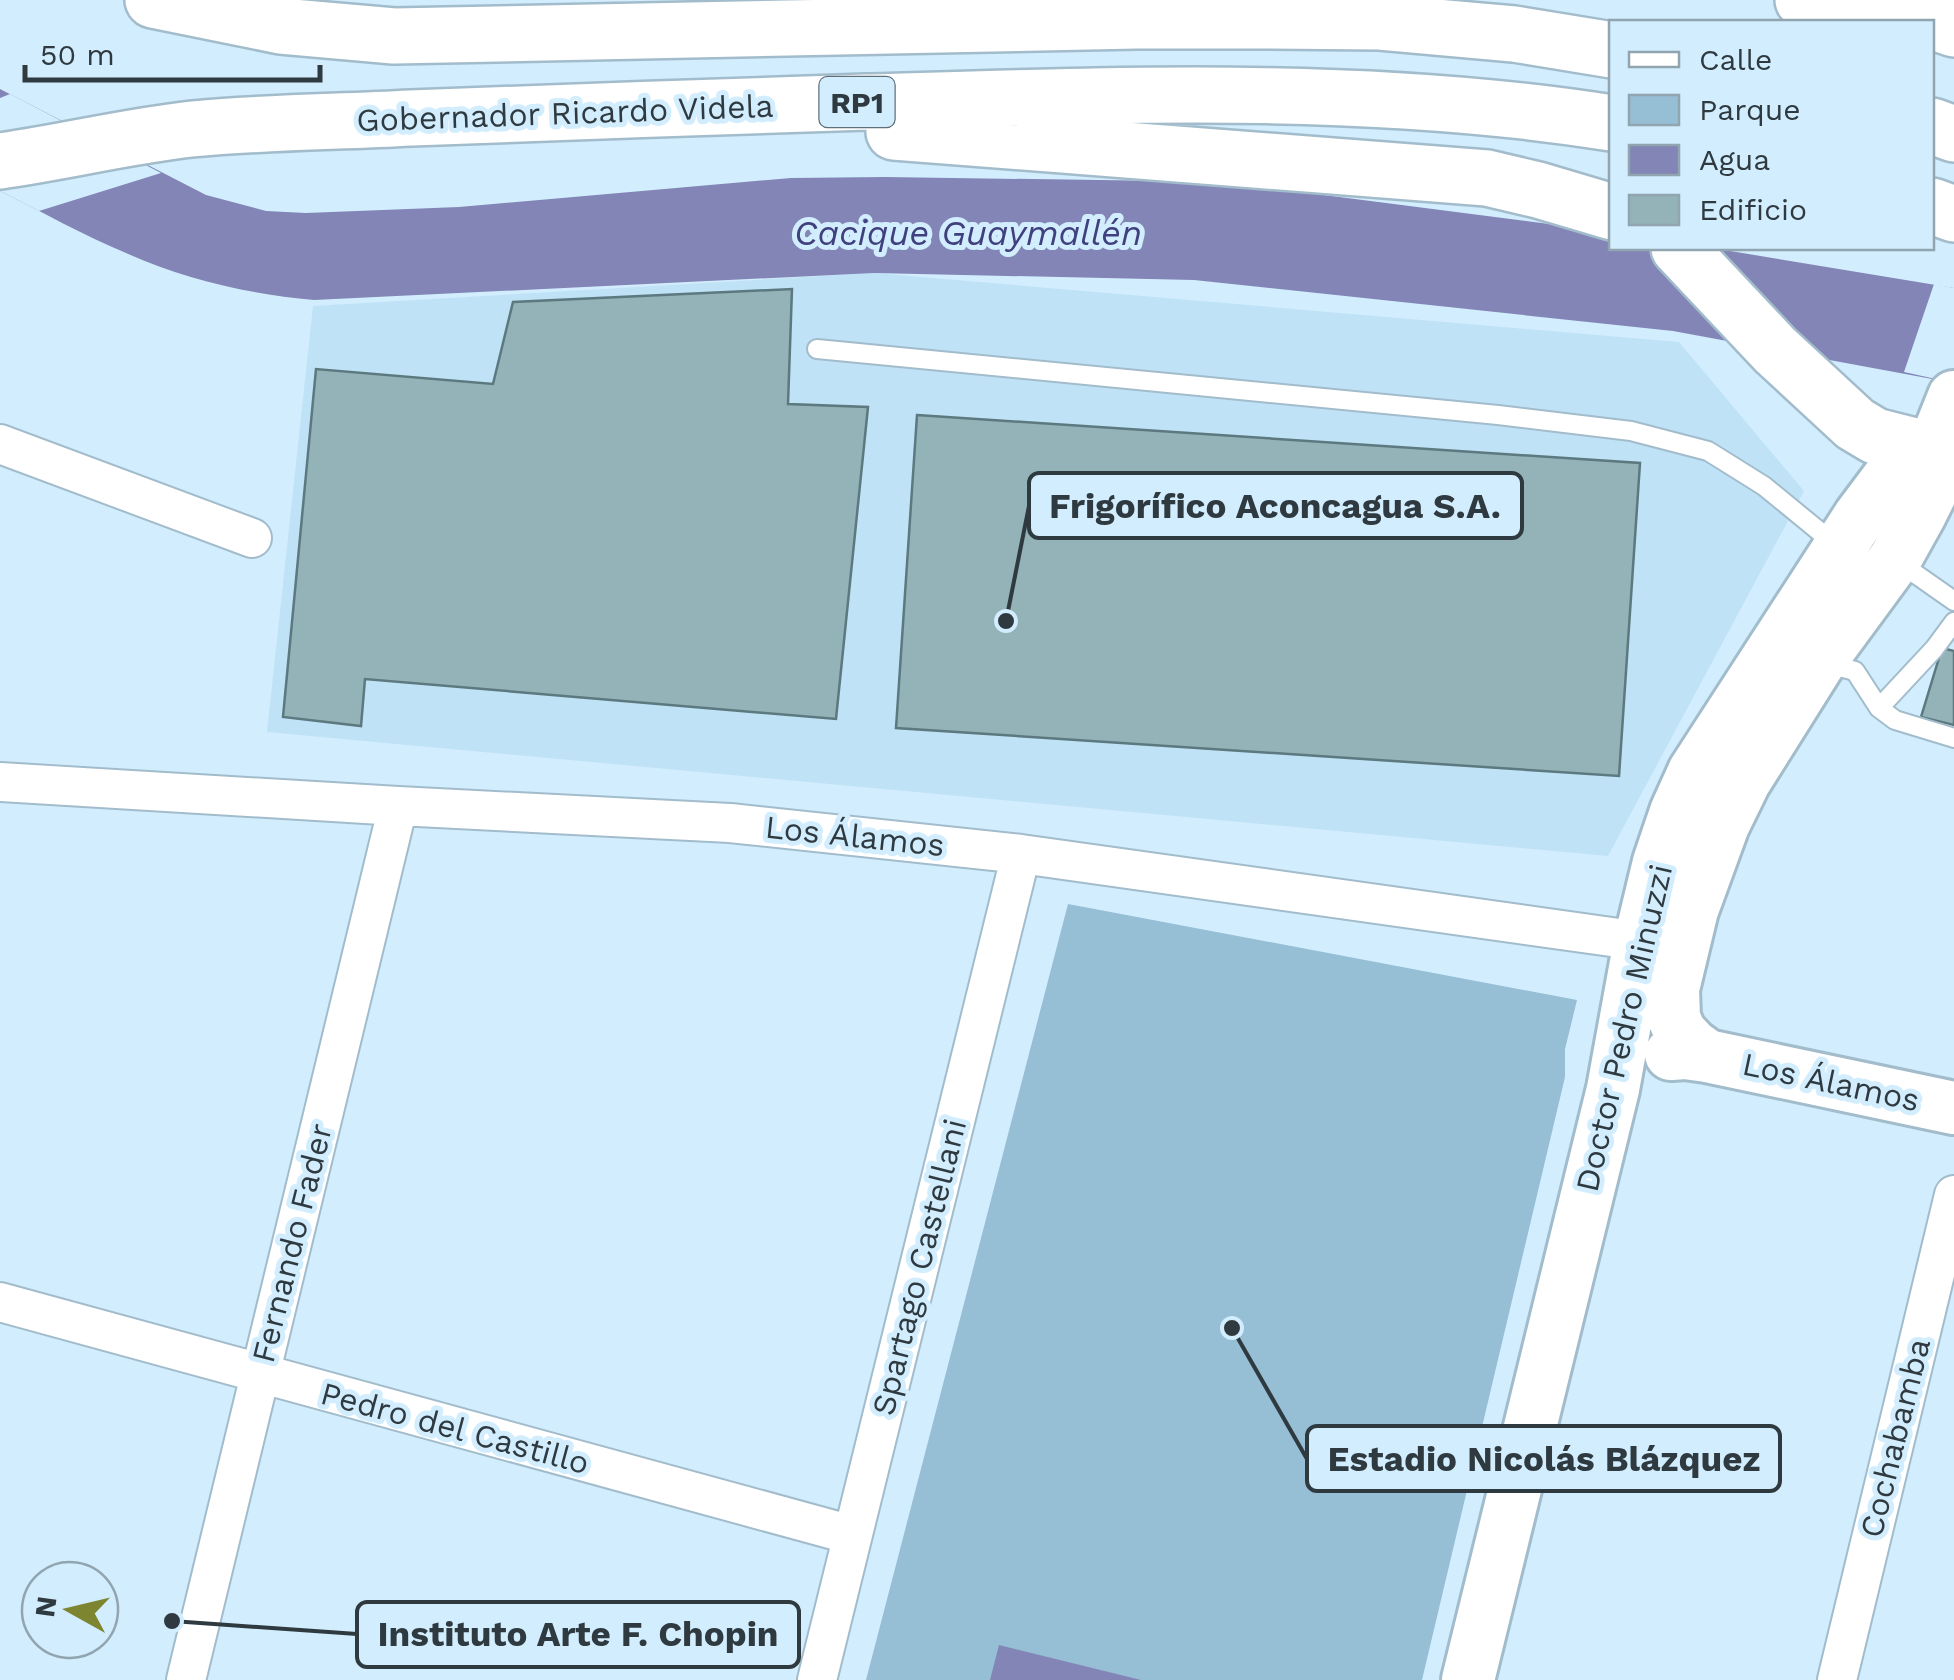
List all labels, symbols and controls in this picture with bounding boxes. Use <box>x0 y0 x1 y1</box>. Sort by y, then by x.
scale bar <box>25 20 320 82</box>
legend <box>1609 20 1934 250</box>
text: 50 m <box>40 37 115 72</box>
text: Calle <box>1699 42 1772 77</box>
road number: RP1 <box>820 77 894 127</box>
street label: Gobernador Ricardo Videla <box>356 87 774 139</box>
text: Parque <box>1699 92 1801 127</box>
text: Agua <box>1699 142 1770 177</box>
text: Edificio <box>1699 192 1807 227</box>
water label: Cacique Guaymallén <box>794 212 1142 254</box>
callout: Frigorífico Aconcagua S.A. <box>1029 473 1522 538</box>
text: Frigorífico Aconcagua S.A. <box>1049 485 1501 527</box>
street label: Los Álamos <box>764 808 946 864</box>
street label: Doctor Pedro Minuzzi <box>1568 861 1680 1195</box>
street label: Los Álamos <box>1739 1045 1923 1119</box>
street label: Spartago Castellani <box>864 1115 974 1419</box>
street label: Fernando Fader <box>244 1120 340 1366</box>
street label: Cochabamba <box>1852 1335 1938 1541</box>
street label: Pedro del Castillo <box>317 1374 593 1482</box>
callout: Estadio Nicolás Blázquez <box>1307 1426 1780 1491</box>
text: Estadio Nicolás Blázquez <box>1328 1438 1760 1480</box>
north arrow <box>20 1560 120 1660</box>
text: N <box>28 1594 64 1619</box>
callout: Instituto Arte F. Chopin <box>357 1602 799 1667</box>
text: Instituto Arte F. Chopin <box>377 1613 779 1655</box>

